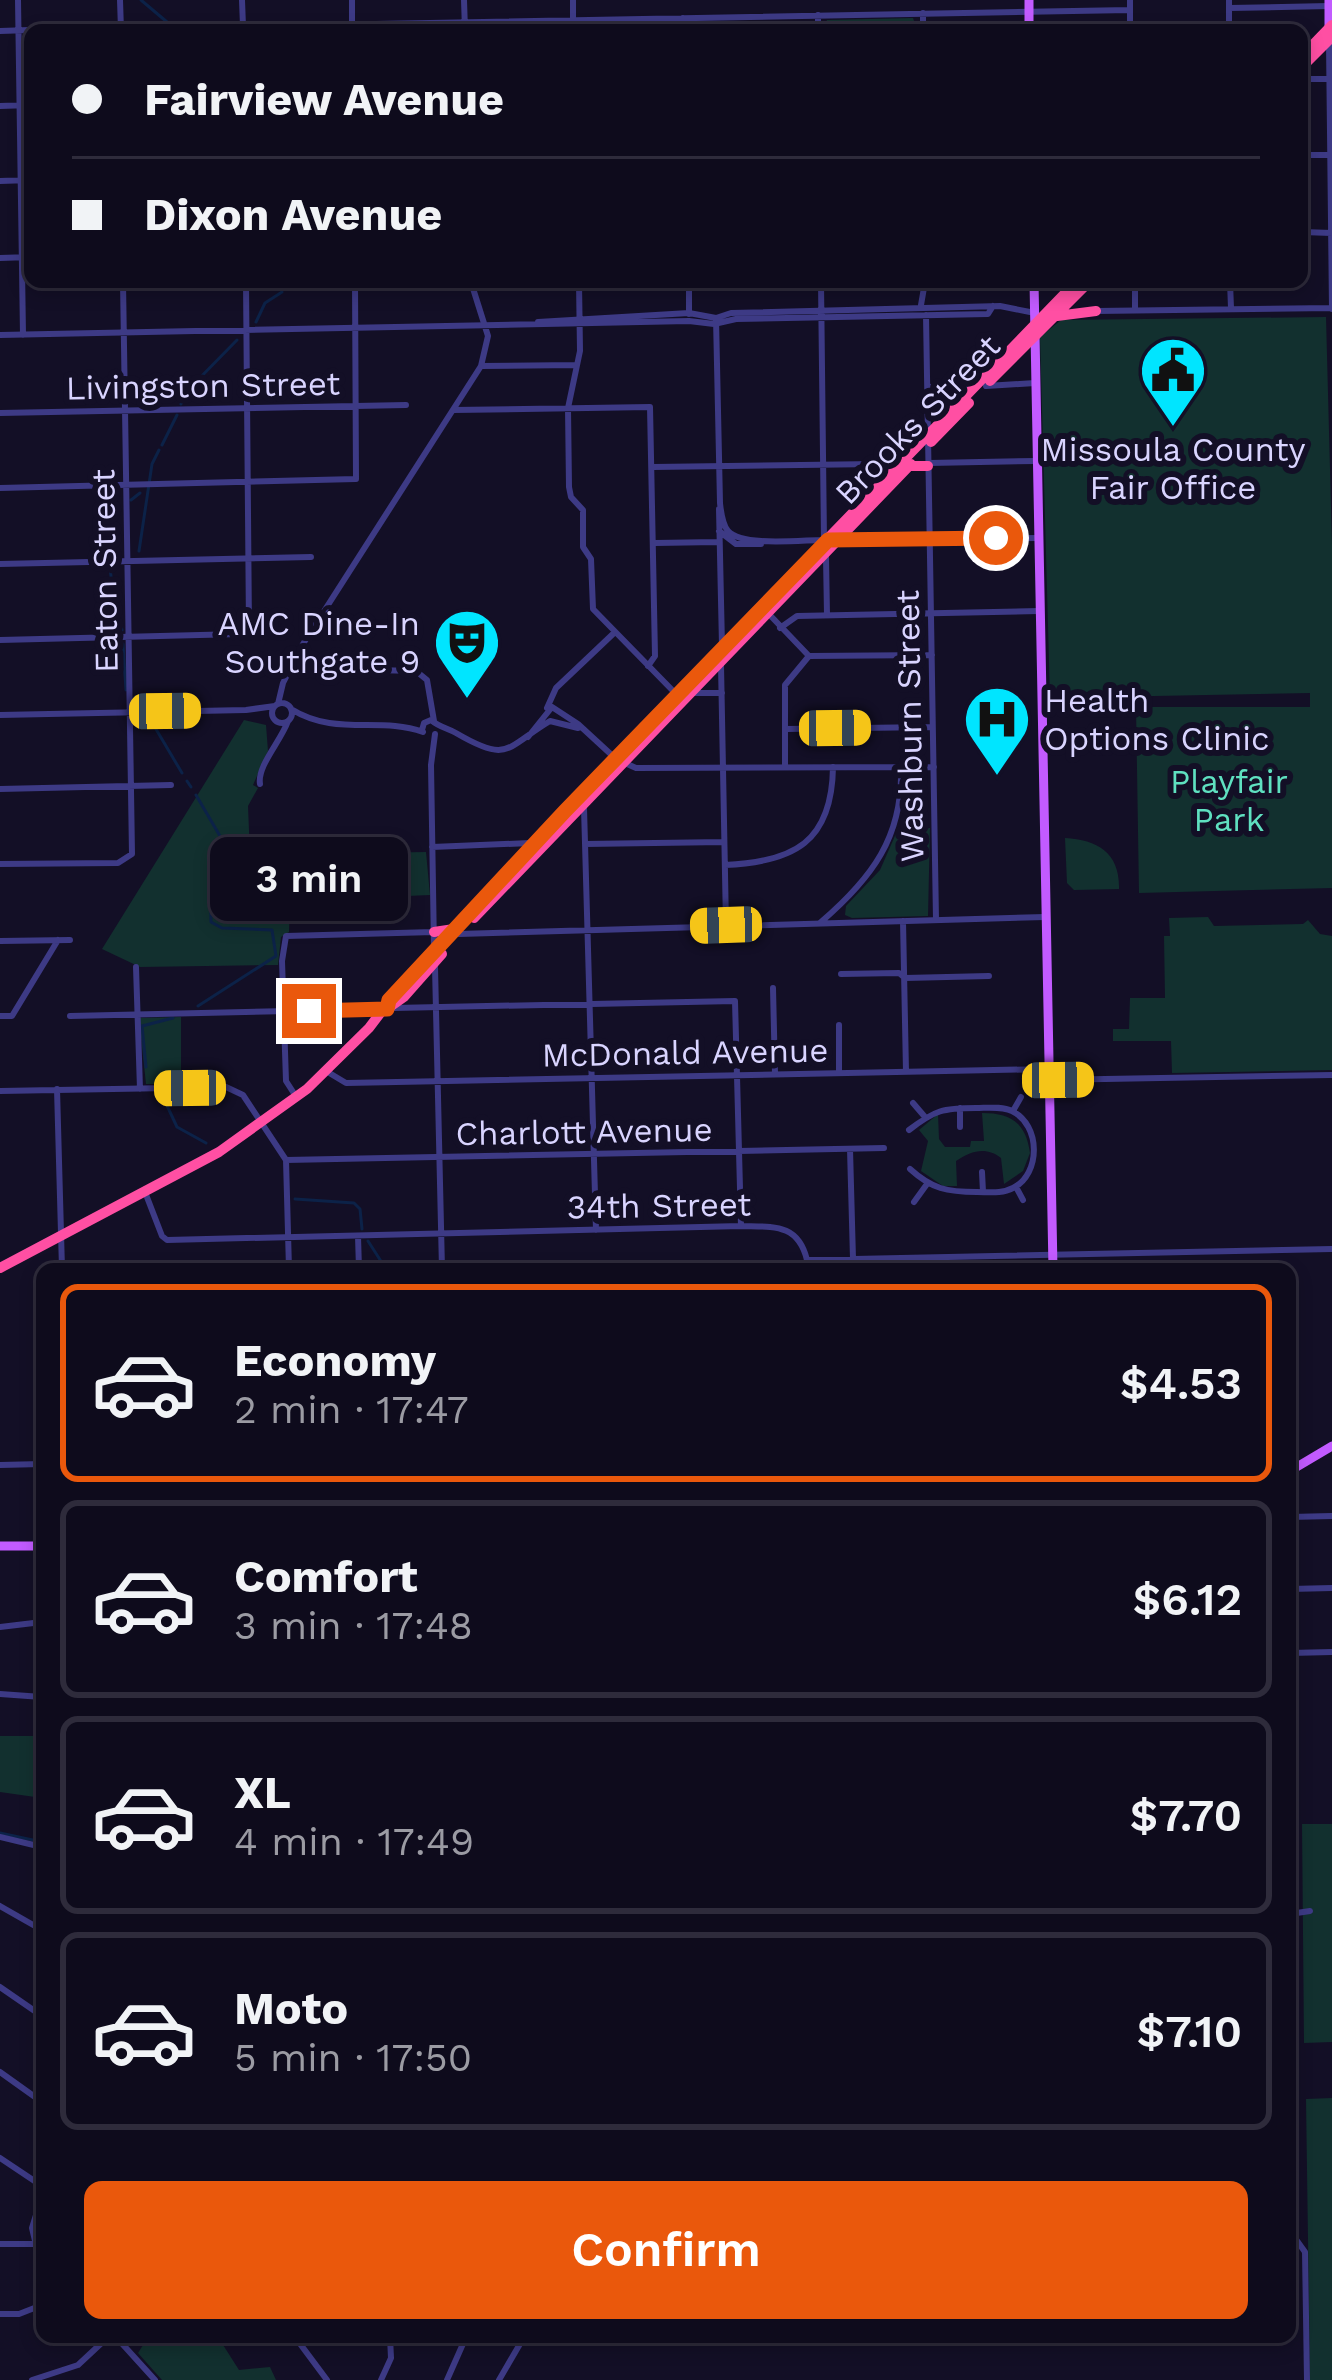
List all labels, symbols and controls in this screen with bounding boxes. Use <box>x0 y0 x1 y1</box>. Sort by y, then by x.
text: Fairview Avenue <box>144 73 504 126</box>
text: Dixon Avenue <box>144 188 442 241</box>
street label: Brooks Street <box>827 326 1008 512</box>
public building icon: Missoula County Fair Office <box>1138 335 1208 429</box>
street label: Livingston Street <box>65 364 341 407</box>
place label: Missoula County Fair Office <box>1040 430 1306 507</box>
street label: Eaton Street <box>83 469 126 673</box>
route start <box>969 511 1023 565</box>
street label: Washburn Street <box>888 589 931 863</box>
place label: AMC Dine-In Southgate 9 <box>217 604 420 681</box>
theatre icon: AMC Dine-In Southgate 9 <box>432 607 502 701</box>
place label: Health Options Clinic <box>1044 681 1270 758</box>
hospital icon: Health Options Clinic <box>962 684 1032 778</box>
car <box>129 692 201 730</box>
car <box>799 709 871 747</box>
park label: Playfair Park <box>1170 762 1288 839</box>
callout: 3 min <box>210 837 408 921</box>
text: 3 min <box>256 856 362 901</box>
car <box>689 906 763 944</box>
route end <box>282 984 336 1038</box>
street label: McDonald Avenue <box>541 1031 829 1074</box>
car <box>1022 1061 1094 1099</box>
car <box>154 1069 226 1107</box>
street label: Charlott Avenue <box>455 1110 713 1153</box>
street label: 34th Street <box>567 1184 752 1227</box>
icon: car <box>90 1329 198 1437</box>
text: Economy <box>234 1334 436 1387</box>
text: $4.53 <box>1120 1357 1242 1410</box>
text: 2 min · 17:47 <box>234 1387 469 1432</box>
icon: car <box>90 1545 198 1653</box>
text: Comfort <box>234 1550 418 1603</box>
text: $6.12 <box>1133 1573 1242 1626</box>
text: 3 min · 17:48 <box>234 1603 473 1648</box>
icon: car <box>90 1761 198 1869</box>
text: XL <box>234 1766 291 1819</box>
text: $7.70 <box>1130 1789 1242 1842</box>
text: 4 min · 17:49 <box>234 1819 474 1864</box>
icon: car <box>90 1977 198 2085</box>
text: Moto <box>234 1982 348 2035</box>
text: $7.10 <box>1137 2005 1242 2058</box>
text: 5 min · 17:50 <box>234 2035 472 2080</box>
button: Confirm <box>84 2181 1248 2319</box>

